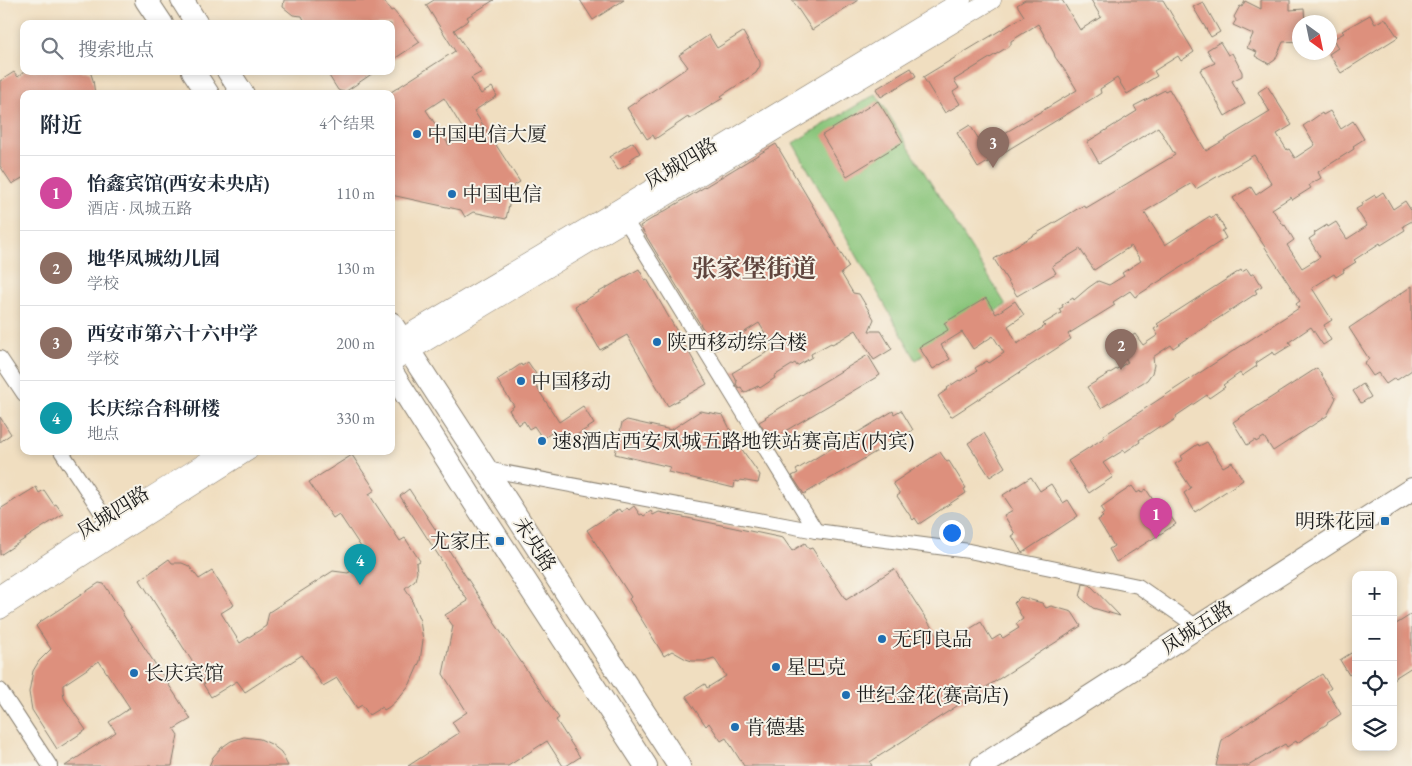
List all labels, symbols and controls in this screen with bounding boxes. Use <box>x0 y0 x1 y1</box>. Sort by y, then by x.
north arrow <box>1292 15 1337 60</box>
search box <box>20 20 395 75</box>
icon: search <box>38 34 66 62</box>
text: 搜索地点 <box>78 37 154 62</box>
text: 附近 <box>40 111 82 138</box>
text: 4个结果 <box>319 113 375 134</box>
place label: 中国电信大厦 <box>427 121 547 147</box>
pin: 3 <box>977 127 1009 168</box>
marker: 中国电信大厦 <box>411 128 423 140</box>
street label: 凤城四路 <box>640 131 722 195</box>
text: 怡鑫宾馆(西安未央店) <box>87 171 270 196</box>
place label: 中国电信 <box>462 181 542 207</box>
text: 1 <box>52 183 60 204</box>
text: 110 m <box>336 183 375 204</box>
marker: 中国电信 <box>446 188 458 200</box>
text: 酒店 · 凤城五路 <box>87 198 193 219</box>
text: 地华凤城幼儿园 <box>87 246 220 271</box>
district label: 张家堡街道 <box>691 252 817 284</box>
text: 2 <box>52 258 60 279</box>
text: 130 m <box>336 258 375 279</box>
text: 学校 <box>87 273 119 294</box>
text: 西安市第六十六中学 <box>87 321 258 346</box>
place label: 陕西移动综合楼 <box>667 329 807 355</box>
pin: 2 <box>1105 329 1137 370</box>
text: 3 <box>52 333 60 354</box>
text: 200 m <box>336 333 375 354</box>
marker: 陕西移动综合楼 <box>651 336 663 348</box>
text: 学校 <box>87 348 119 369</box>
place label: 中国移动 <box>531 368 611 394</box>
marker: 中国移动 <box>515 375 527 387</box>
text: 长庆综合科研楼 <box>87 396 220 421</box>
text: 4 <box>52 408 60 429</box>
text: 330 m <box>336 408 375 429</box>
text: 地点 <box>87 423 119 444</box>
place label: 速8酒店西安凤城五路地铁站赛高店(内宾) <box>552 428 914 454</box>
marker: 速8酒店西安凤城五路地铁站赛高店(内宾) <box>536 435 548 447</box>
street label: 凤城四路 <box>72 480 154 544</box>
pin: 1 <box>1140 498 1172 539</box>
place label: 明珠花园 <box>1295 508 1375 534</box>
street label: 未央路 <box>508 512 562 576</box>
marker: 明珠花园 <box>1379 515 1391 527</box>
your location <box>939 520 965 546</box>
place label: 尤家庄 <box>430 528 490 554</box>
marker: 尤家庄 <box>494 535 506 547</box>
pin: 4 <box>344 544 376 585</box>
map controls <box>1352 571 1397 751</box>
button: + <box>1352 571 1397 616</box>
street label: 凤城五路 <box>1156 594 1238 660</box>
button: − <box>1352 616 1397 661</box>
place label: 无印良品 <box>892 626 972 652</box>
marker: 无印良品 <box>876 633 888 645</box>
place label: 星巴克 <box>786 654 846 680</box>
place label: 长庆宾馆 <box>144 660 224 686</box>
marker: 星巴克 <box>770 661 782 673</box>
button: locate <box>1352 661 1397 706</box>
marker: 长庆宾馆 <box>128 667 140 679</box>
place label: 世纪金花(赛高店) <box>856 682 1009 708</box>
marker: 世纪金花(赛高店) <box>840 689 852 701</box>
button: layers <box>1352 706 1397 751</box>
place label: 肯德基 <box>745 714 805 740</box>
marker: 肯德基 <box>729 721 741 733</box>

